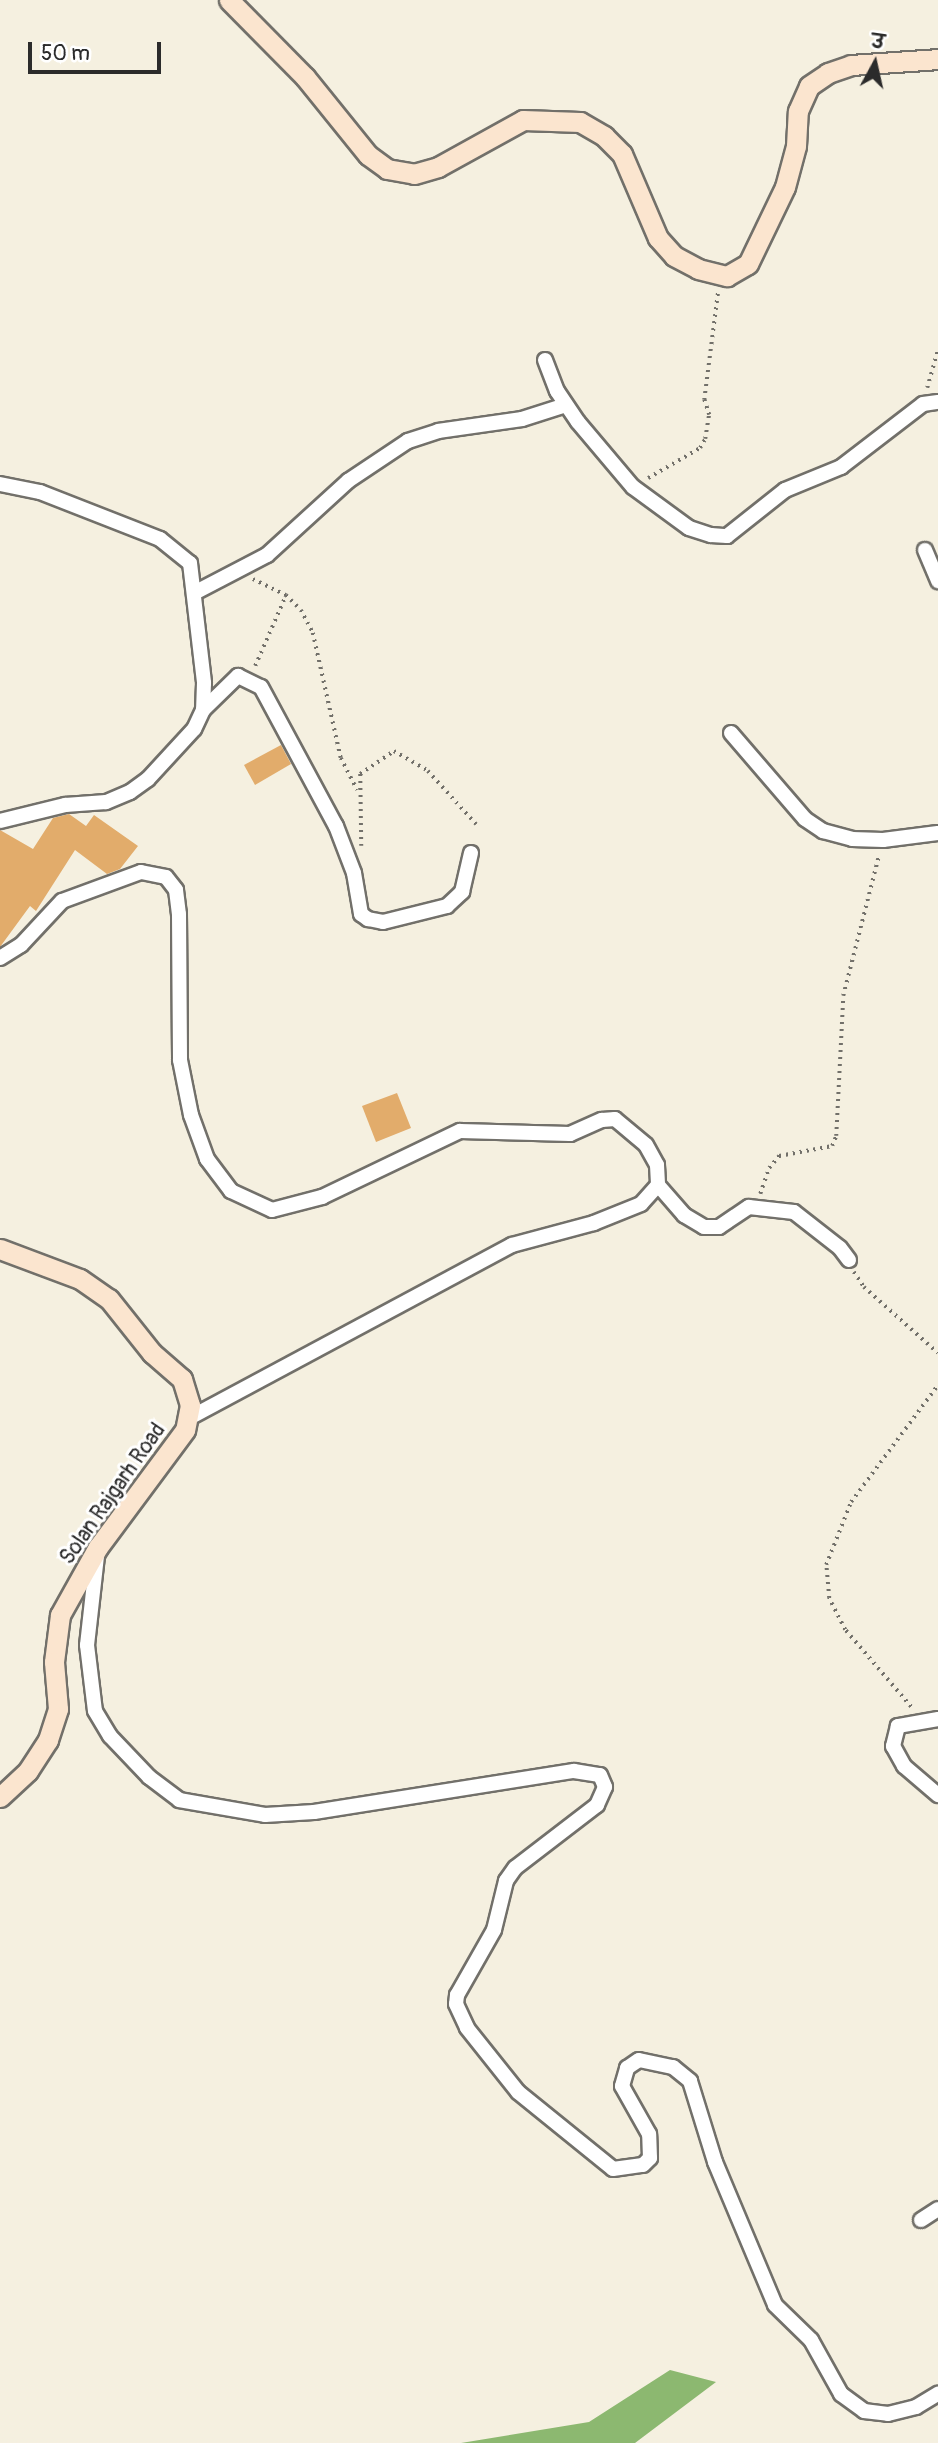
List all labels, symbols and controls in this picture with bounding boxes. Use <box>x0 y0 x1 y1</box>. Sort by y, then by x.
scale bar <box>32 28 164 72</box>
north arrow <box>840 28 910 98</box>
text: उ <box>870 29 886 55</box>
text: 50 m <box>41 40 90 67</box>
street label: Solan Rajgarh Road <box>55 1419 171 1569</box>

